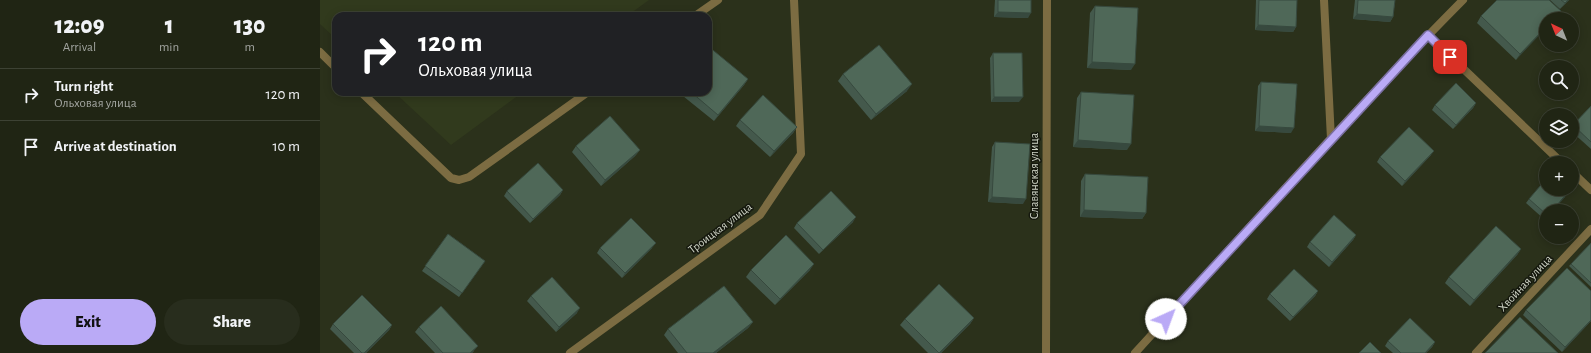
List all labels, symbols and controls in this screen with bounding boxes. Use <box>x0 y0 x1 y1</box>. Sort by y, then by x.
north arrow <box>1539 12 1579 52</box>
map controls <box>1539 12 1579 244</box>
text: 12:09 <box>54 14 104 38</box>
text: 1 <box>165 14 173 38</box>
text: 130 <box>234 14 266 38</box>
icon: right <box>352 28 404 80</box>
text: 120 m <box>418 29 483 57</box>
pin <box>1433 40 1467 74</box>
text: Arrival <box>63 41 96 54</box>
text: min <box>159 41 179 54</box>
text: m <box>244 41 255 54</box>
icon: arrive <box>1439 46 1461 68</box>
button: search <box>1539 60 1579 100</box>
text: Ольховая улица <box>418 62 533 80</box>
text: Turn right <box>54 79 113 94</box>
icon: right <box>20 84 42 106</box>
text: 120 m <box>266 87 300 102</box>
text: Ольховая улица <box>54 97 137 110</box>
button: layers <box>1539 108 1579 148</box>
street label: Славянская улица <box>1028 132 1041 219</box>
icon: arrive <box>20 136 42 158</box>
text: Arrive at destination <box>54 139 177 154</box>
text: 10 m <box>272 139 300 154</box>
button: + <box>1539 156 1579 196</box>
street label: Троицкая улица <box>686 200 755 256</box>
button: − <box>1539 204 1579 244</box>
street label: Хвойная улица <box>1496 252 1555 314</box>
position arrow <box>1145 298 1187 340</box>
button: Exit <box>20 299 156 345</box>
button: Share <box>164 299 300 345</box>

